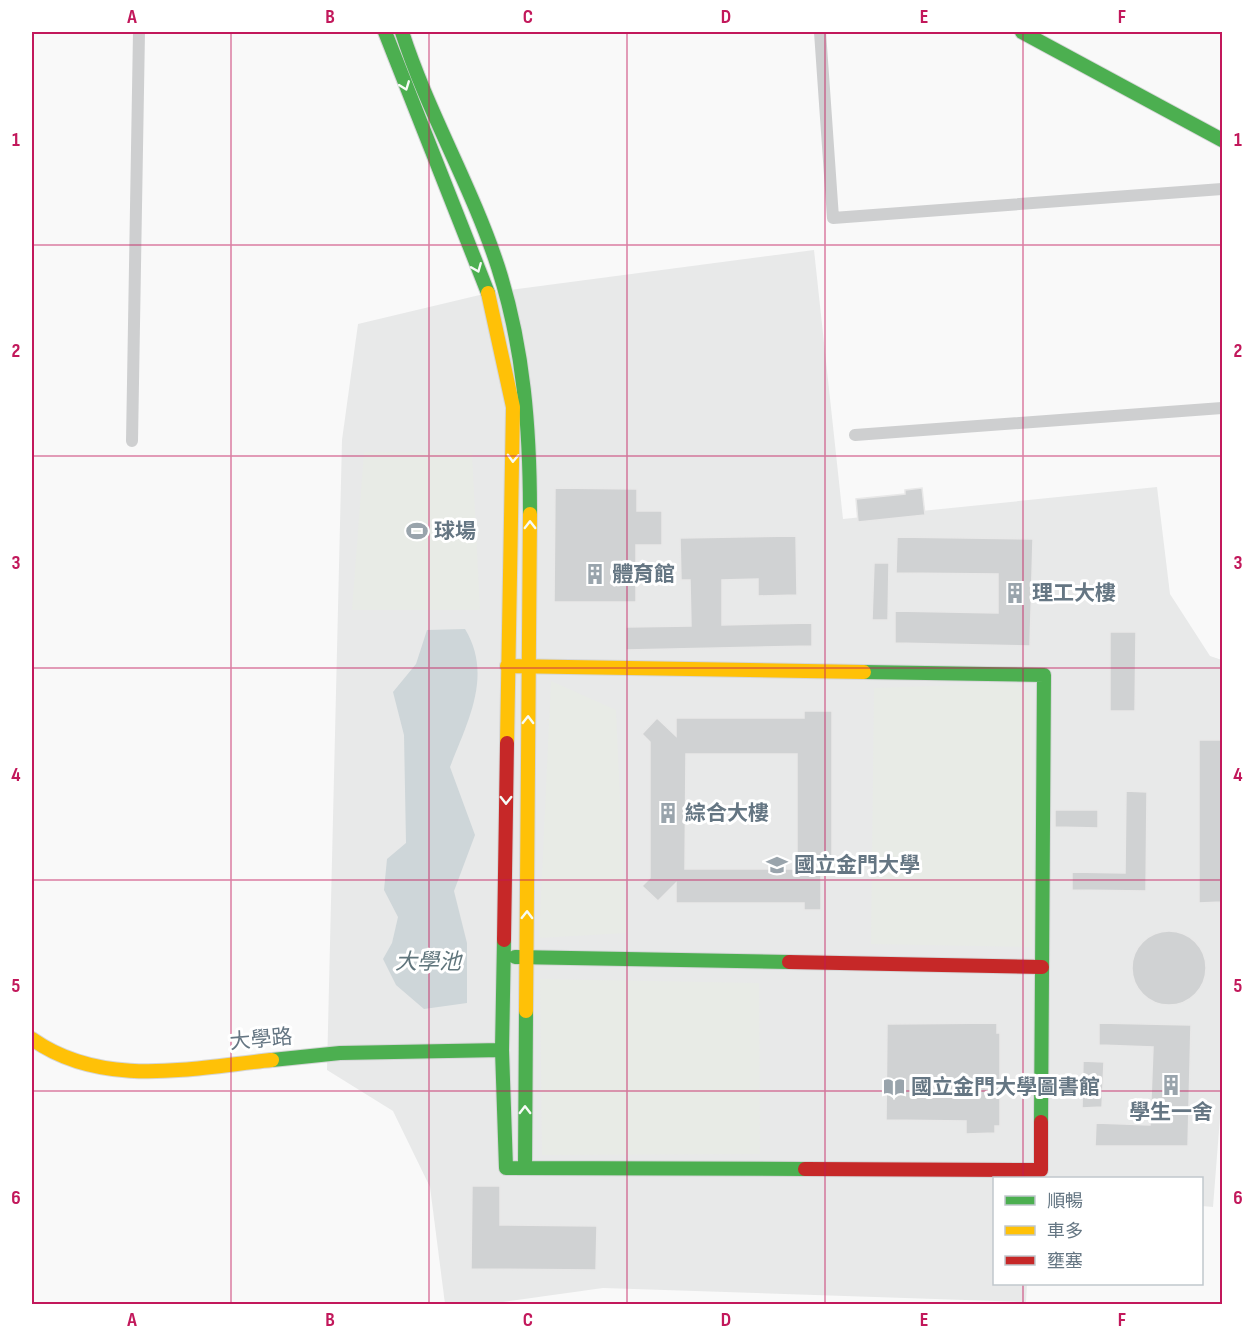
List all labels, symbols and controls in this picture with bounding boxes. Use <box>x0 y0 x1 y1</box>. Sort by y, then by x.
text: A <box>126 5 137 29</box>
text: B <box>325 5 335 29</box>
text: C <box>523 5 533 29</box>
text: D <box>721 5 731 29</box>
text: E <box>920 5 928 29</box>
text: F <box>1118 5 1126 29</box>
one-way arrow <box>398 80 410 91</box>
text: 1 <box>12 128 20 152</box>
text: 1 <box>1234 128 1242 152</box>
one-way arrow <box>470 261 482 272</box>
text: 2 <box>12 339 20 363</box>
text: 2 <box>1234 339 1242 363</box>
one-way arrow <box>507 453 520 462</box>
sports icon: 球場 <box>405 519 429 543</box>
place label: 球場 <box>434 519 476 544</box>
one-way arrow <box>524 520 536 529</box>
text: 3 <box>12 551 21 575</box>
text: 3 <box>1234 551 1243 575</box>
building icon: 體育館 <box>583 562 607 586</box>
place label: 體育館 <box>612 562 675 587</box>
building icon: 理工大樓 <box>1003 581 1027 605</box>
place label: 理工大樓 <box>1032 581 1116 606</box>
one-way arrow <box>522 715 534 724</box>
text: 4 <box>11 763 21 787</box>
text: 4 <box>1233 763 1243 787</box>
one-way arrow <box>500 795 512 804</box>
building icon: 綜合大樓 <box>656 801 680 825</box>
place label: 綜合大樓 <box>685 801 769 826</box>
school or university icon: 國立金門大學 <box>765 853 789 877</box>
place label: 國立金門大學 <box>794 853 920 878</box>
one-way arrow <box>521 910 533 919</box>
water label: 大學池 <box>395 949 463 976</box>
text: 5 <box>12 974 21 998</box>
text: 5 <box>1234 974 1243 998</box>
street label: 大學路 <box>229 1024 294 1055</box>
building icon: 學生一舍 <box>1159 1073 1183 1097</box>
library icon: 國立金門大學圖書館 <box>882 1075 906 1099</box>
place label: 國立金門大學圖書館 <box>911 1075 1100 1100</box>
place label: 學生一舍 <box>1129 1100 1213 1125</box>
one-way arrow <box>519 1105 531 1114</box>
legend <box>993 1177 1203 1285</box>
text: 6 <box>11 1186 21 1210</box>
text: 6 <box>1233 1186 1243 1210</box>
text: 順暢 <box>1047 1191 1083 1212</box>
text: 車多 <box>1047 1221 1083 1242</box>
text: 壅塞 <box>1047 1251 1083 1272</box>
text: A <box>126 1308 137 1332</box>
text: B <box>325 1308 335 1332</box>
text: C <box>523 1308 533 1332</box>
text: D <box>721 1308 731 1332</box>
text: E <box>920 1308 928 1332</box>
text: F <box>1118 1308 1126 1332</box>

